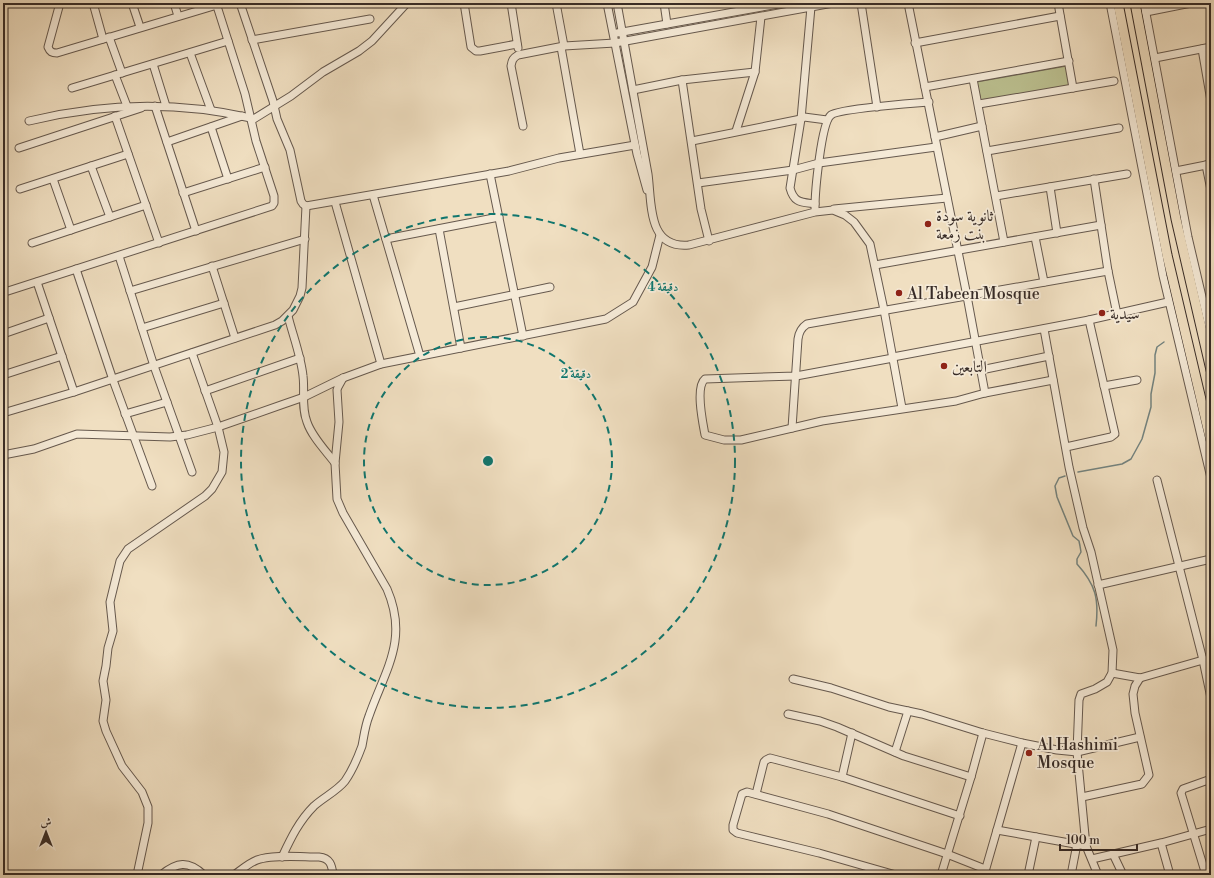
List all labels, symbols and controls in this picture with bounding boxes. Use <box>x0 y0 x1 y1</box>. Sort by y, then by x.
place label: ثانوية سودة بنت زمعة <box>936 206 994 244</box>
marker: ثانوية سودة بنت زمعة <box>923 219 933 229</box>
text: 4 دقيقة <box>648 280 678 295</box>
place label: Al Tabeen Mosque <box>906 284 1040 304</box>
marker: Al Tabeen Mosque <box>894 288 904 298</box>
place label: سيدية <box>1110 304 1140 324</box>
marker: سيدية <box>1097 308 1107 318</box>
place label: التابعين <box>952 357 987 377</box>
marker: التابعين <box>939 361 949 371</box>
text: 2 دقيقة <box>561 367 591 382</box>
centre of rings <box>481 454 495 468</box>
place label: Al Hashimi Mosque <box>1036 735 1118 773</box>
marker: Al Hashimi Mosque <box>1024 748 1034 758</box>
north arrow <box>26 812 66 852</box>
text: ش <box>41 816 52 830</box>
scale bar <box>1060 826 1137 852</box>
text: 100 m <box>1066 833 1100 848</box>

